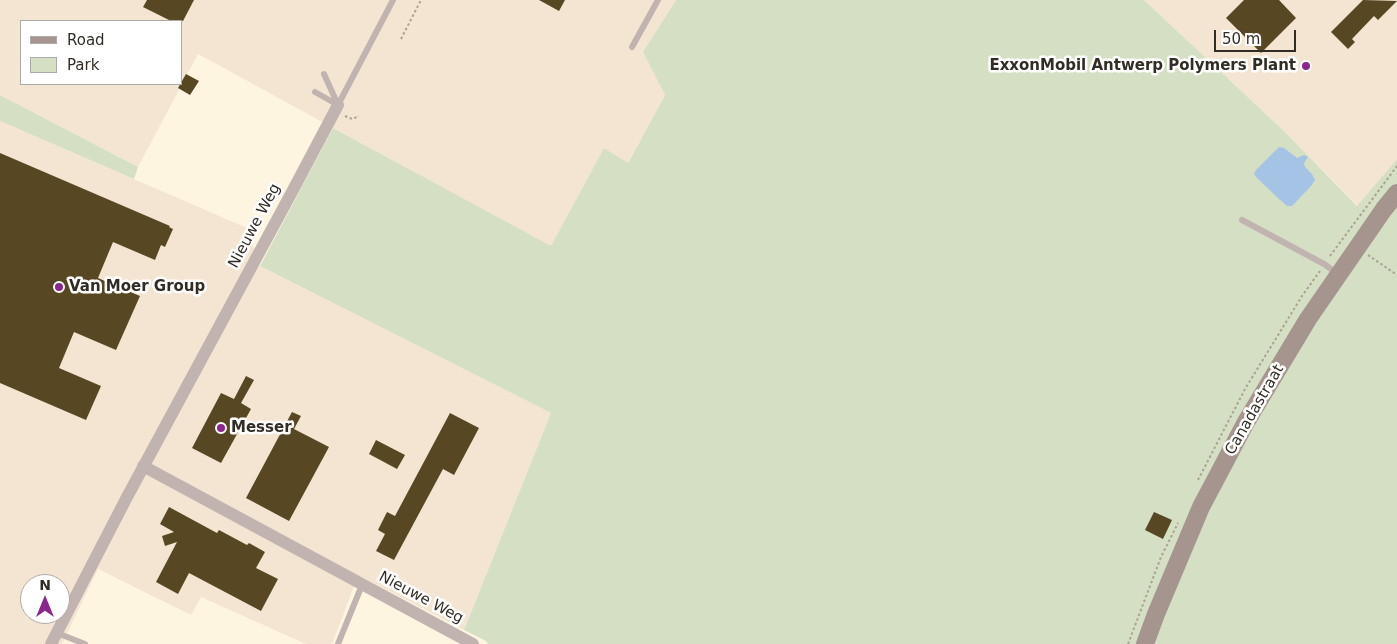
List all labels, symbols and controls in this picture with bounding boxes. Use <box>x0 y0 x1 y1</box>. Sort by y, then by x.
legend <box>20 20 182 85</box>
scale bar <box>1217 20 1300 52</box>
text: 50 m <box>1222 30 1260 48</box>
text: Road <box>67 31 105 49</box>
text: Park <box>67 56 99 74</box>
place label: ExxonMobil Antwerp Polymers Plant <box>989 57 1296 75</box>
marker: ExxonMobil Antwerp Polymers Plant <box>1300 60 1312 72</box>
street label: Nieuwe Weg <box>225 181 285 271</box>
place label: Van Moer Group <box>69 278 205 296</box>
marker: Van Moer Group <box>53 281 65 293</box>
street label: Canadastraat <box>1222 362 1288 458</box>
place label: Messer <box>231 419 292 437</box>
marker: Messer <box>215 422 227 434</box>
street label: Nieuwe Weg <box>376 568 466 628</box>
north arrow <box>20 574 70 624</box>
text: N <box>39 577 51 593</box>

